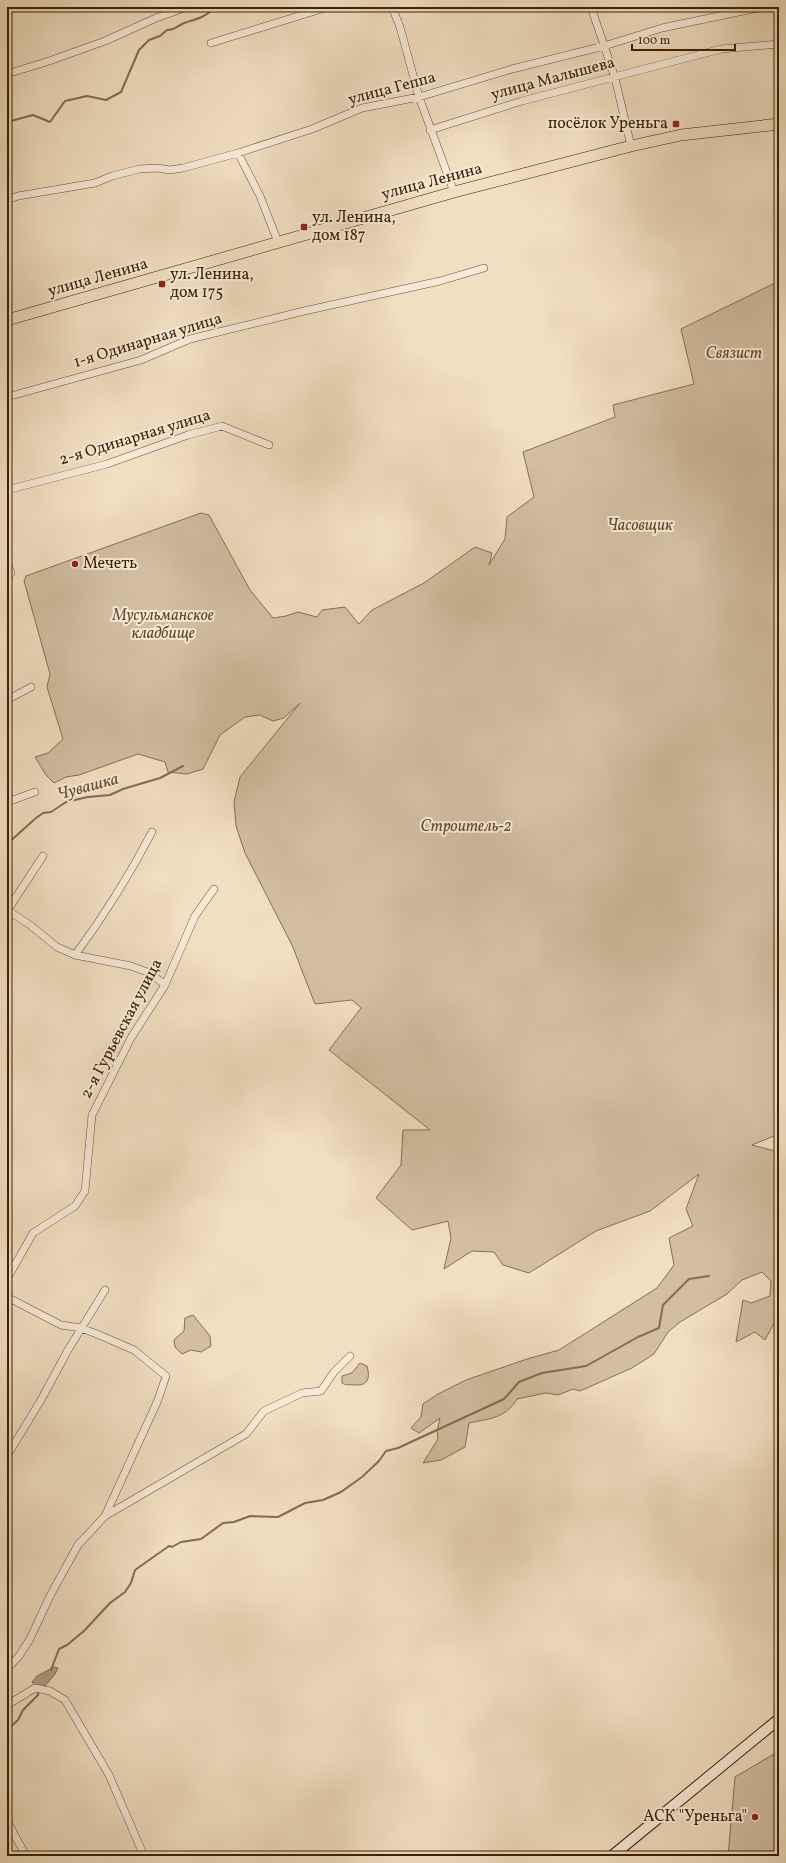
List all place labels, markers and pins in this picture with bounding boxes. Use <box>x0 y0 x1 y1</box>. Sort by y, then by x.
place label: посёлок Уреньга <box>548 113 668 135</box>
marker: посёлок Уреньга <box>671 119 681 129</box>
place label: ул. Ленина, дом 187 <box>312 207 396 247</box>
marker: ул. Ленина, дом 187 <box>299 222 309 232</box>
place label: ул. Ленина, дом 175 <box>170 264 254 304</box>
marker: ул. Ленина, дом 175 <box>157 279 167 289</box>
place label: Мечеть <box>83 553 137 575</box>
marker: Мечеть <box>70 559 80 569</box>
place label: АСК "Уреньга" <box>643 1806 747 1828</box>
marker: АСК "Уреньга" <box>750 1812 760 1822</box>

